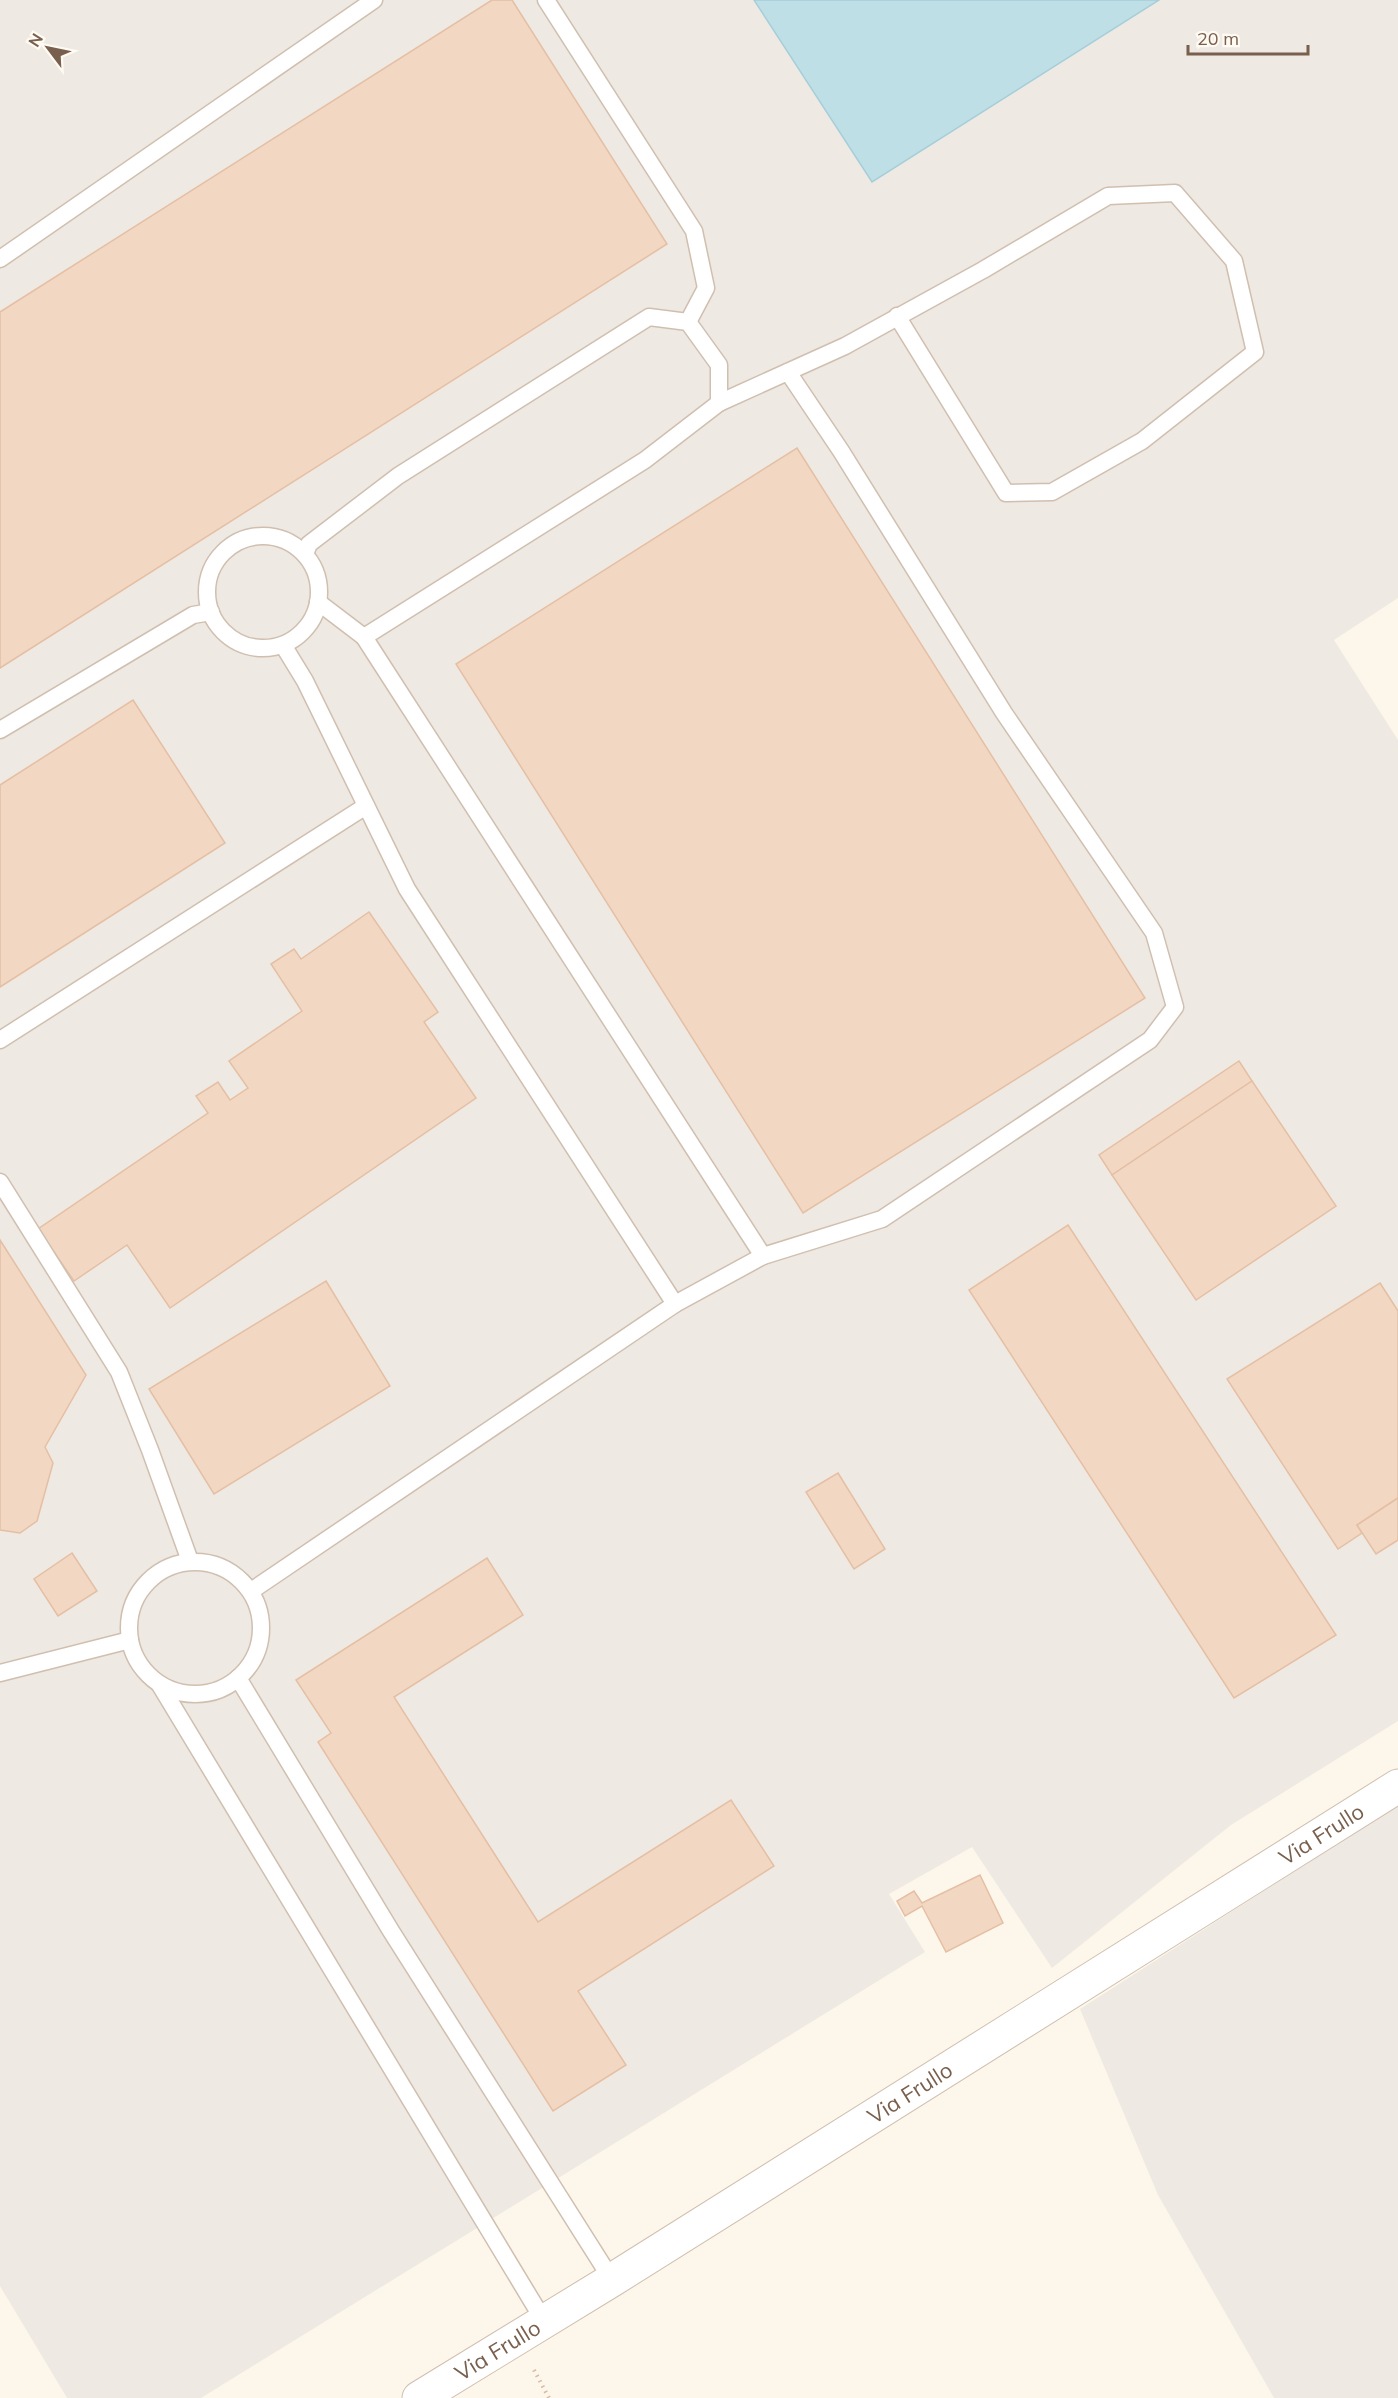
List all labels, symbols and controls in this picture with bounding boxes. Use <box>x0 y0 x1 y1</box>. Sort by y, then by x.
north arrow <box>18 18 78 78</box>
scale bar <box>1188 18 1308 56</box>
text: 20 m <box>1197 27 1239 50</box>
text: N <box>24 30 47 50</box>
street label: Via Frullo <box>1273 1797 1369 1871</box>
street label: Via Frullo <box>862 2056 958 2130</box>
street label: Via Frullo <box>449 2313 546 2387</box>

